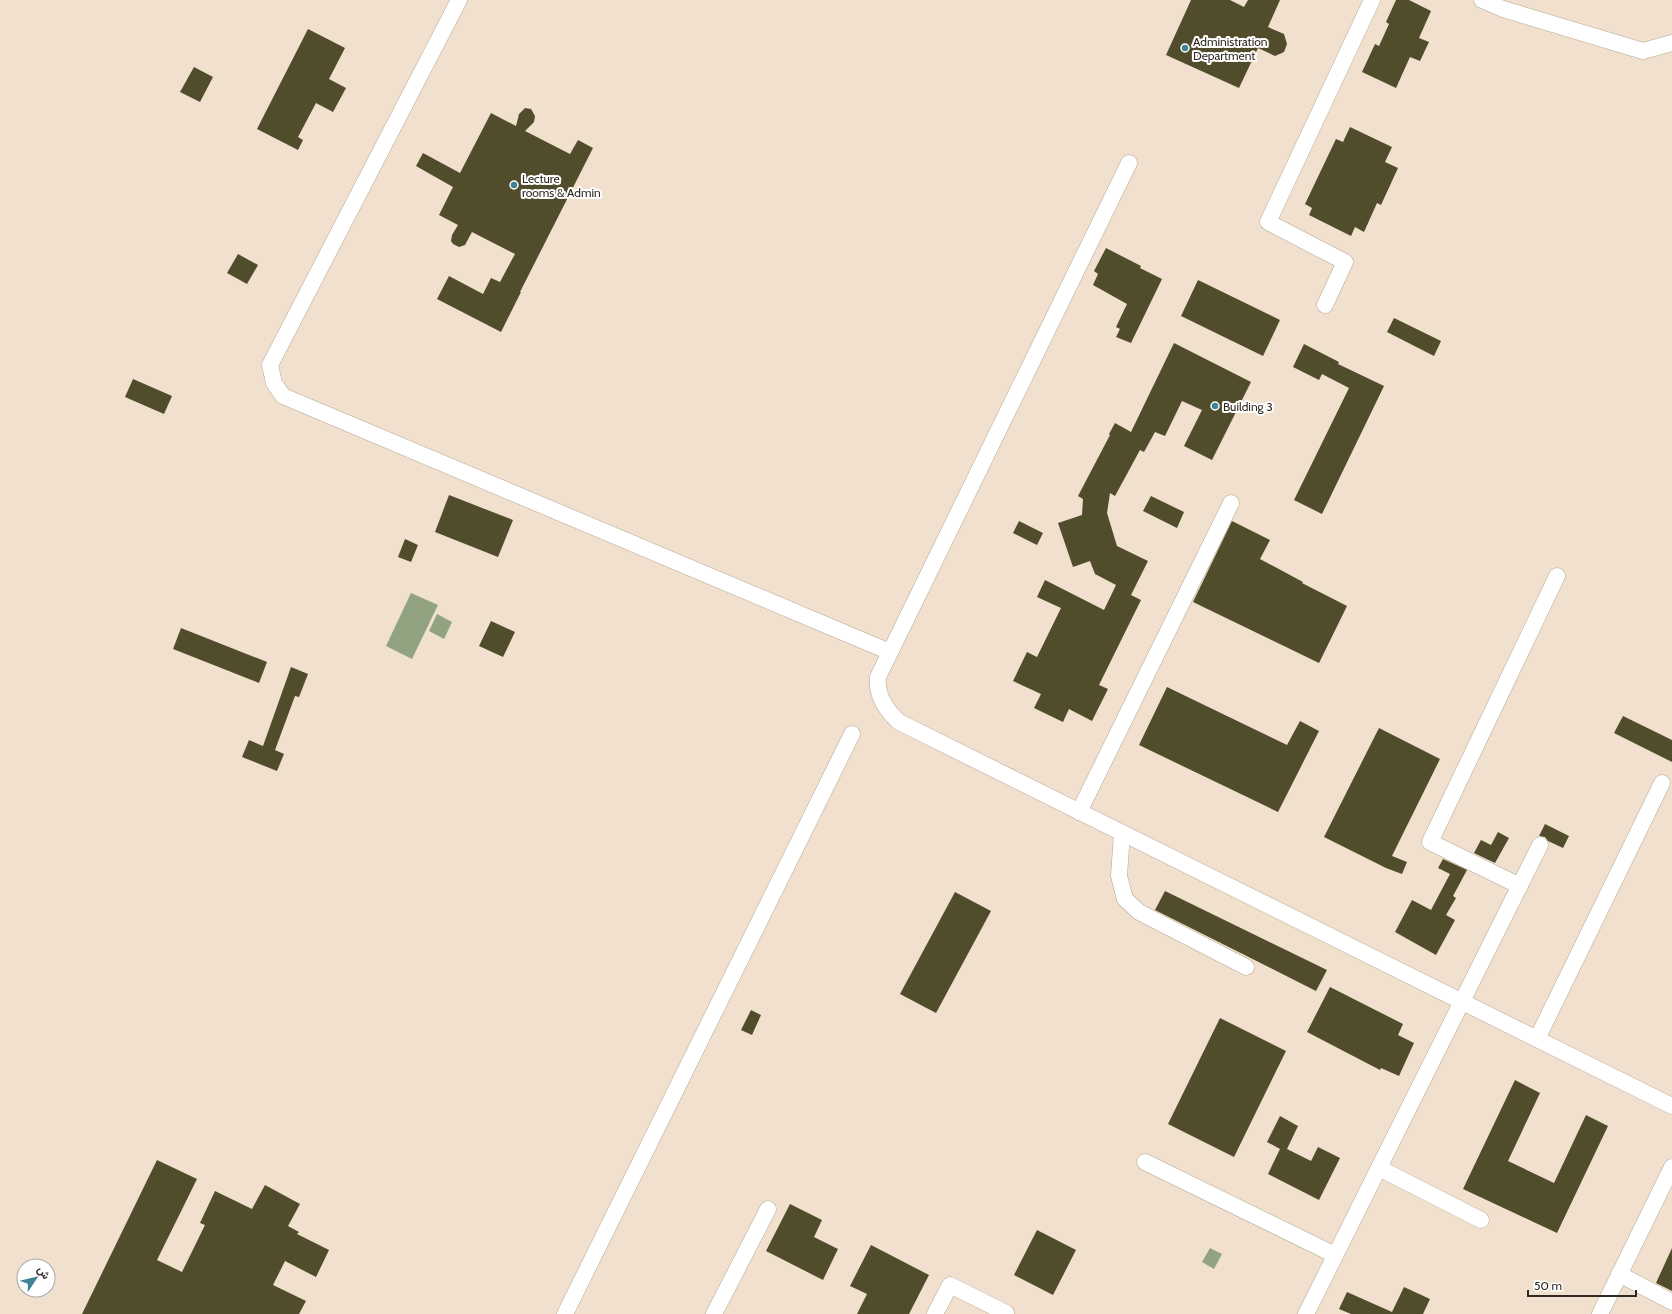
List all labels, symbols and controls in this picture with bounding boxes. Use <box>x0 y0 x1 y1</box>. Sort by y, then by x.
place label: Administration Department <box>1193 34 1268 63</box>
marker: Administration Department <box>1180 43 1190 53</box>
place label: Lecture rooms & Admin <box>522 171 601 200</box>
marker: Lecture rooms & Admin <box>509 180 519 190</box>
place label: Building 3 <box>1223 399 1273 414</box>
marker: Building 3 <box>1210 401 1220 411</box>
north arrow <box>16 1258 56 1298</box>
text: ش <box>35 1263 54 1282</box>
scale bar <box>1528 1272 1636 1298</box>
text: 50 m <box>1534 1278 1562 1293</box>

